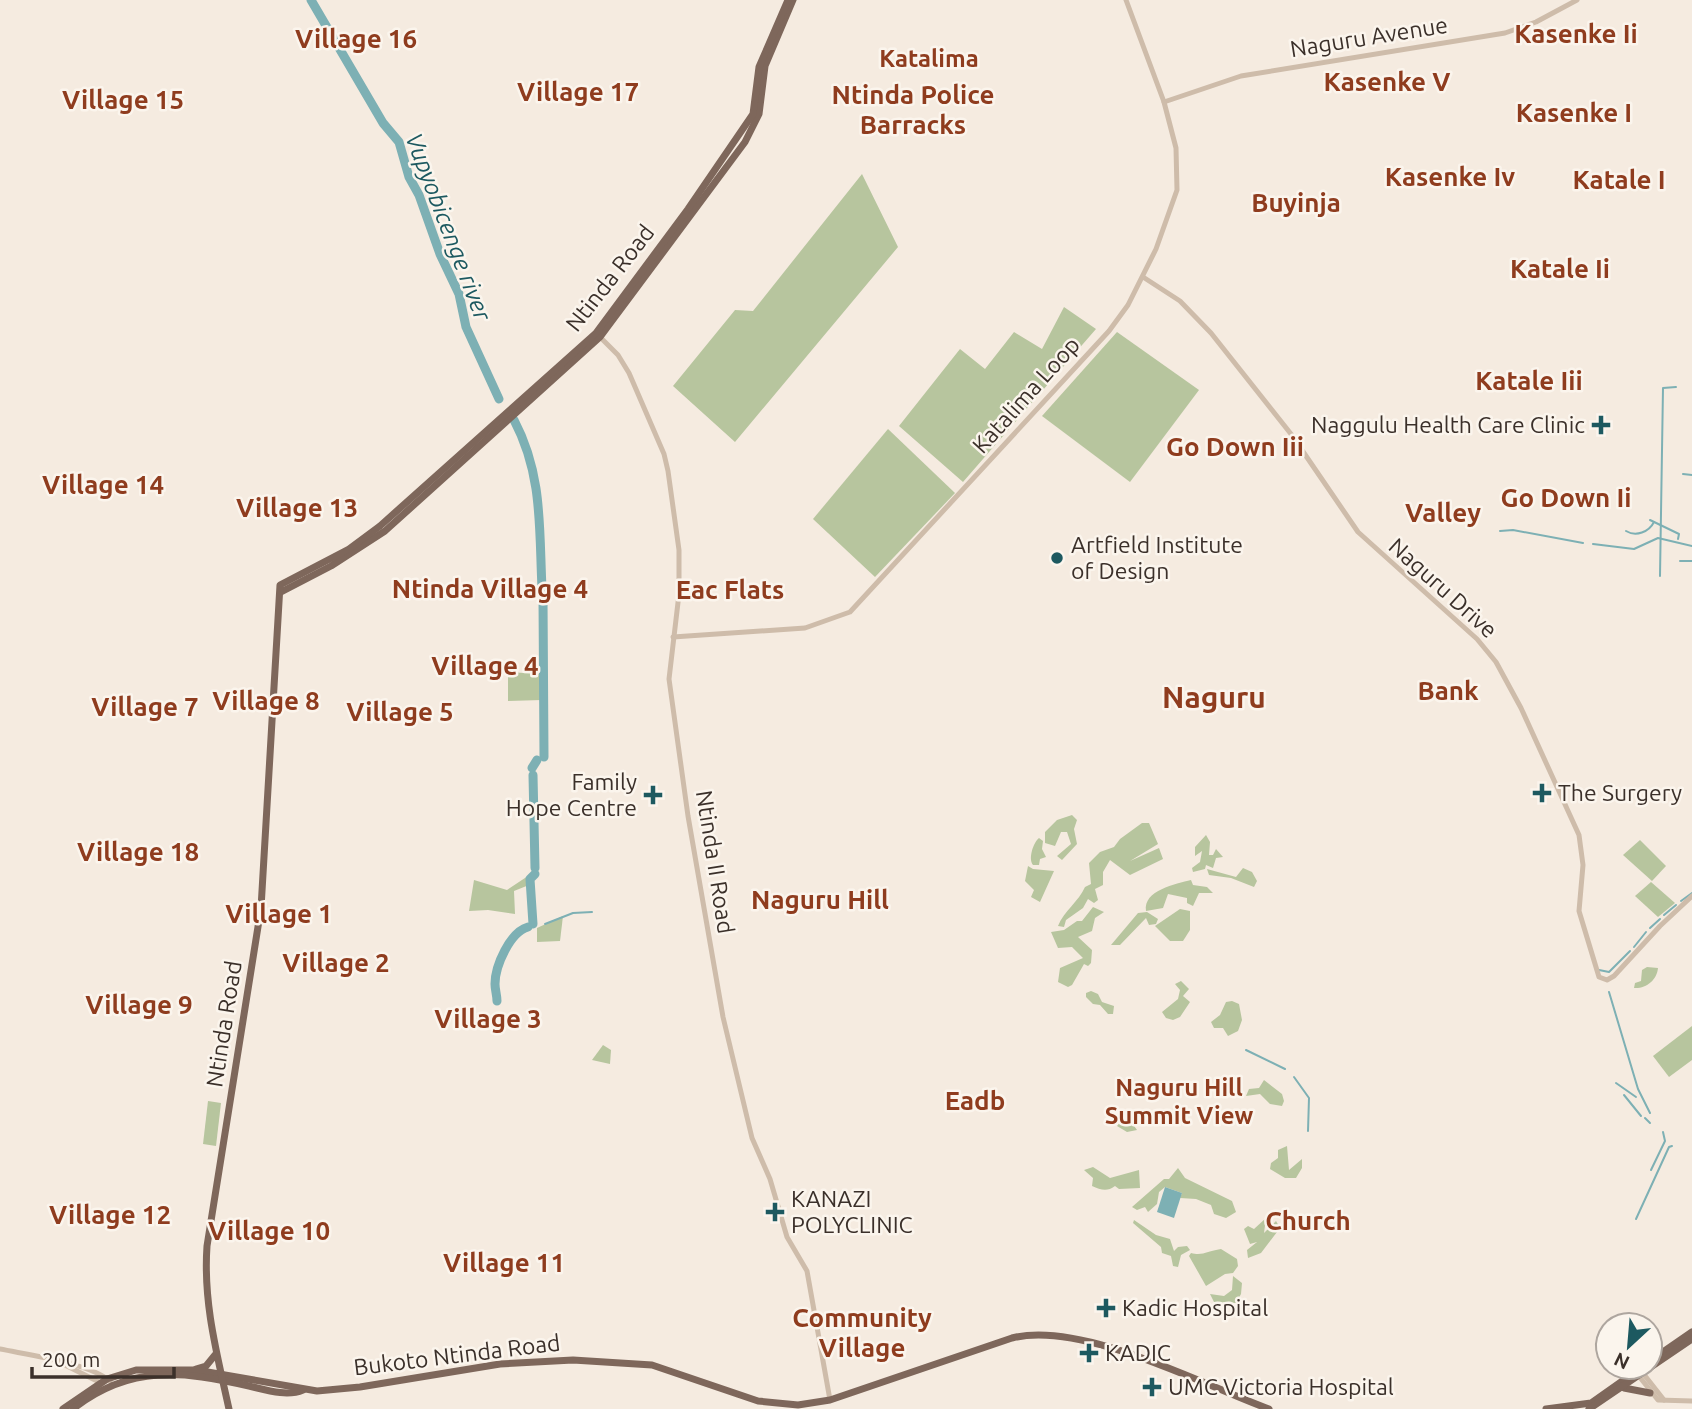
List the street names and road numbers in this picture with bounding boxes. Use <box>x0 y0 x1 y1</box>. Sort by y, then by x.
street label: Naguru Avenue <box>1288 12 1450 61</box>
street label: Ntinda Road <box>560 220 659 336</box>
street label: Katalima Loop <box>967 332 1084 458</box>
street label: Naguru Drive <box>1384 533 1502 642</box>
street label: Ntinda II Road <box>692 788 739 935</box>
street label: Ntinda Road <box>201 959 246 1089</box>
street label: Bukoto Ntinda Road <box>352 1329 562 1380</box>

